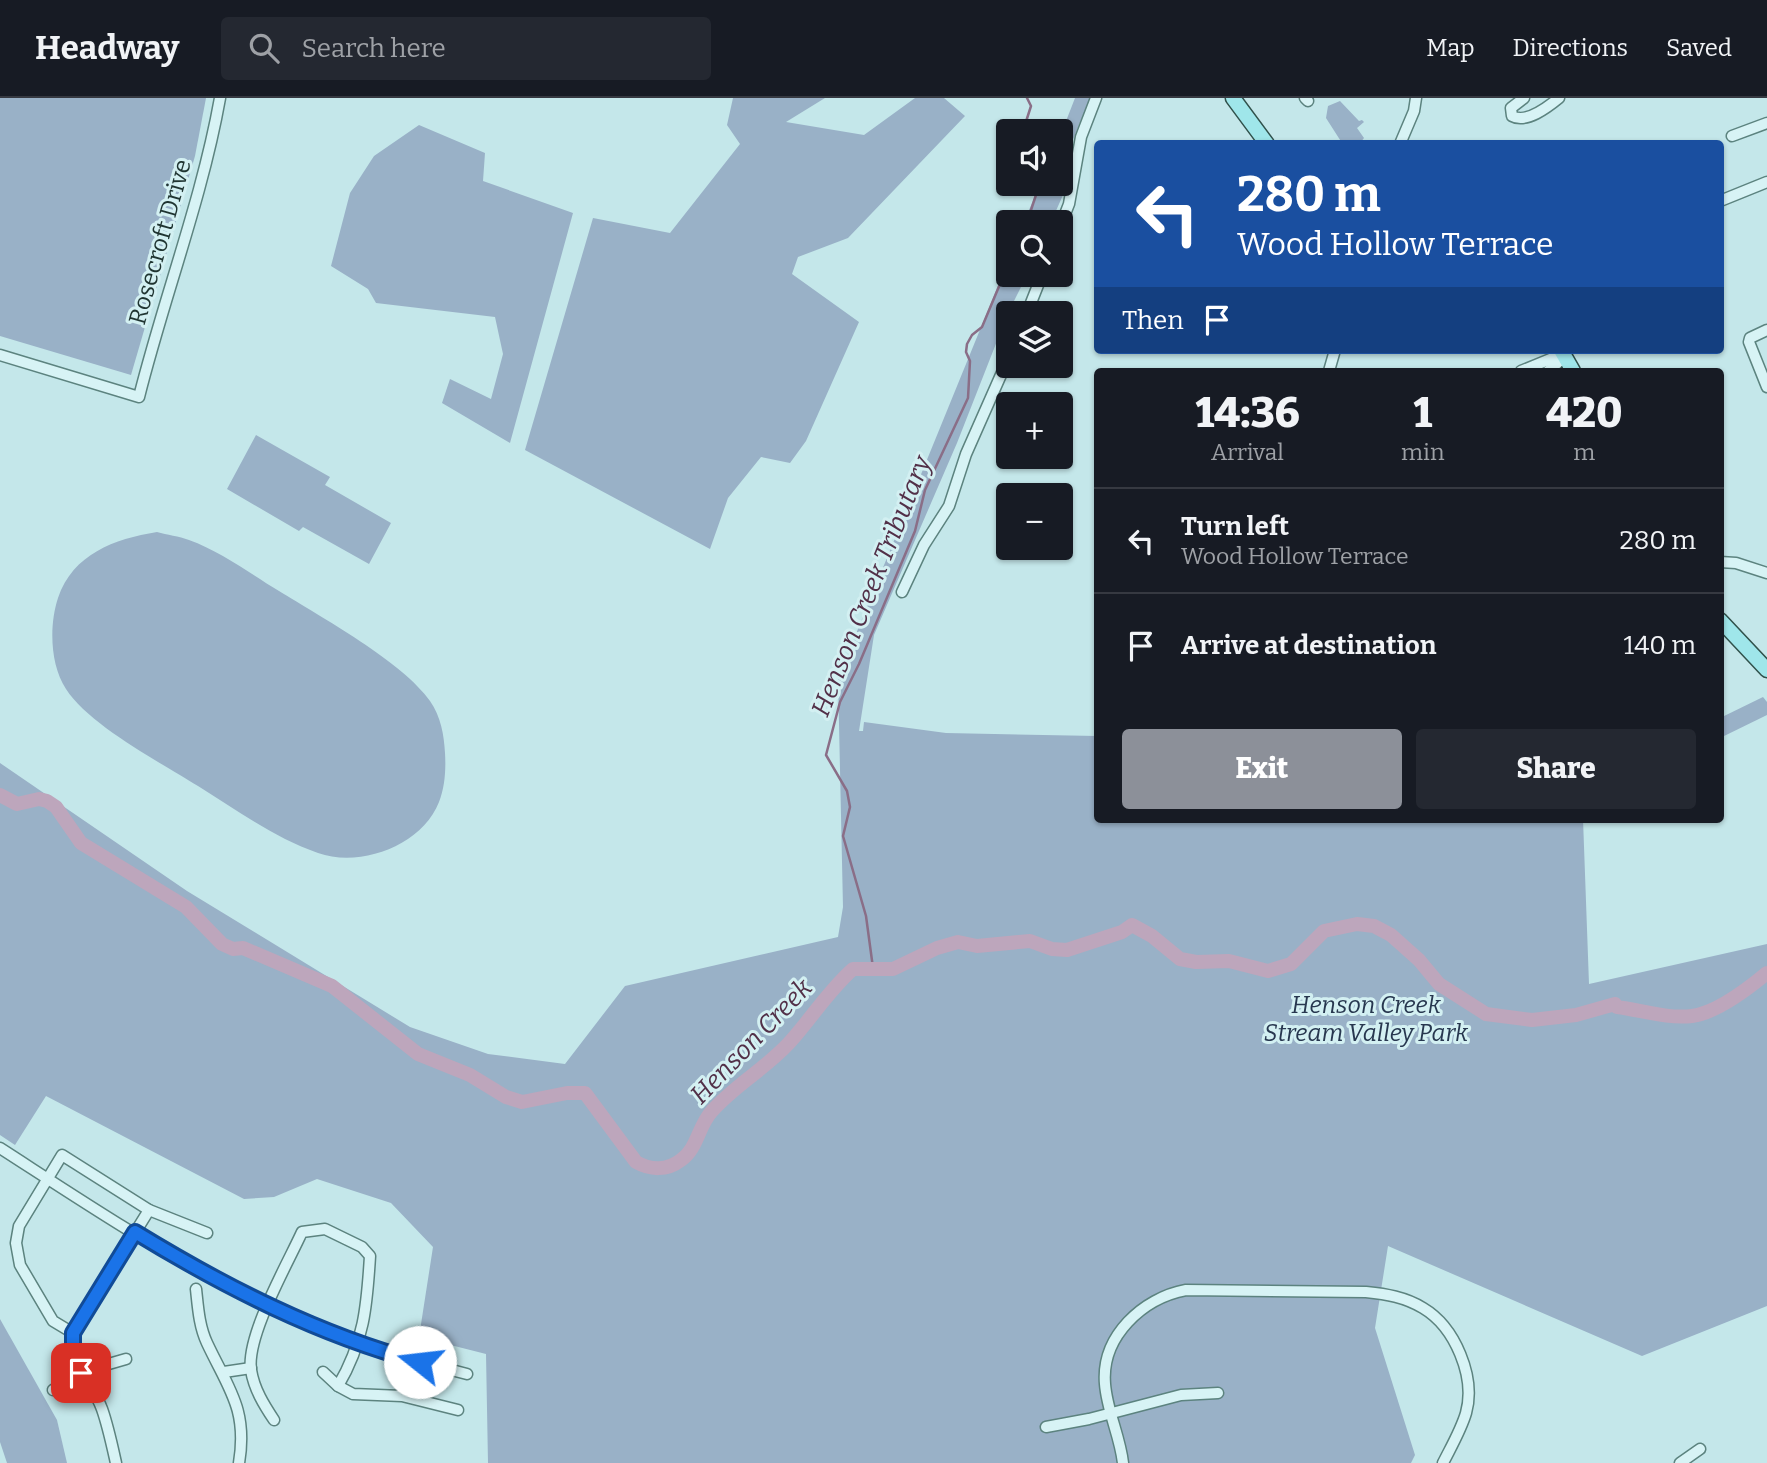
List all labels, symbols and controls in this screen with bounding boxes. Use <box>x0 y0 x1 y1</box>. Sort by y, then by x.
search box <box>221 17 711 80</box>
text: Headway <box>35 28 179 68</box>
icon: search <box>245 29 283 67</box>
text: Search here <box>301 33 446 64</box>
text: Map <box>1426 34 1475 62</box>
text: Directions <box>1513 34 1628 62</box>
text: Saved <box>1666 34 1732 62</box>
map controls <box>996 119 1073 560</box>
button: sound <box>996 119 1073 196</box>
street label: Rosecroft Drive <box>123 156 197 328</box>
text: 280 m <box>1237 165 1381 224</box>
icon: left <box>1122 168 1213 259</box>
button: search <box>996 210 1073 287</box>
text: Wood Hollow Terrace <box>1237 225 1553 263</box>
button: layers <box>996 301 1073 378</box>
icon: arrive <box>1198 301 1236 339</box>
text: Then <box>1122 305 1184 336</box>
text: 14:36 <box>1195 388 1300 438</box>
text: 1 <box>1413 388 1432 438</box>
text: 420 <box>1546 388 1623 438</box>
button: + <box>996 392 1073 469</box>
text: Arrival <box>1211 438 1284 466</box>
text: min <box>1401 438 1444 466</box>
text: m <box>1573 438 1595 466</box>
water label: Henson Creek Tributary <box>805 450 939 721</box>
button: − <box>996 483 1073 560</box>
text: Turn left <box>1181 511 1289 542</box>
icon: left <box>1122 522 1160 560</box>
text: 280 m <box>1620 525 1696 556</box>
text: Wood Hollow Terrace <box>1181 542 1408 570</box>
icon: arrive <box>1122 627 1160 665</box>
text: Arrive at destination <box>1181 630 1436 661</box>
text: 140 m <box>1624 630 1696 661</box>
button: Exit <box>1122 729 1402 809</box>
button: Share <box>1416 729 1696 809</box>
water label: Henson Creek <box>684 972 819 1110</box>
park label: Henson Creek Stream Valley Park <box>1264 991 1469 1047</box>
position arrow <box>383 1325 457 1399</box>
pin <box>51 1343 111 1403</box>
icon: arrive <box>62 1354 100 1392</box>

